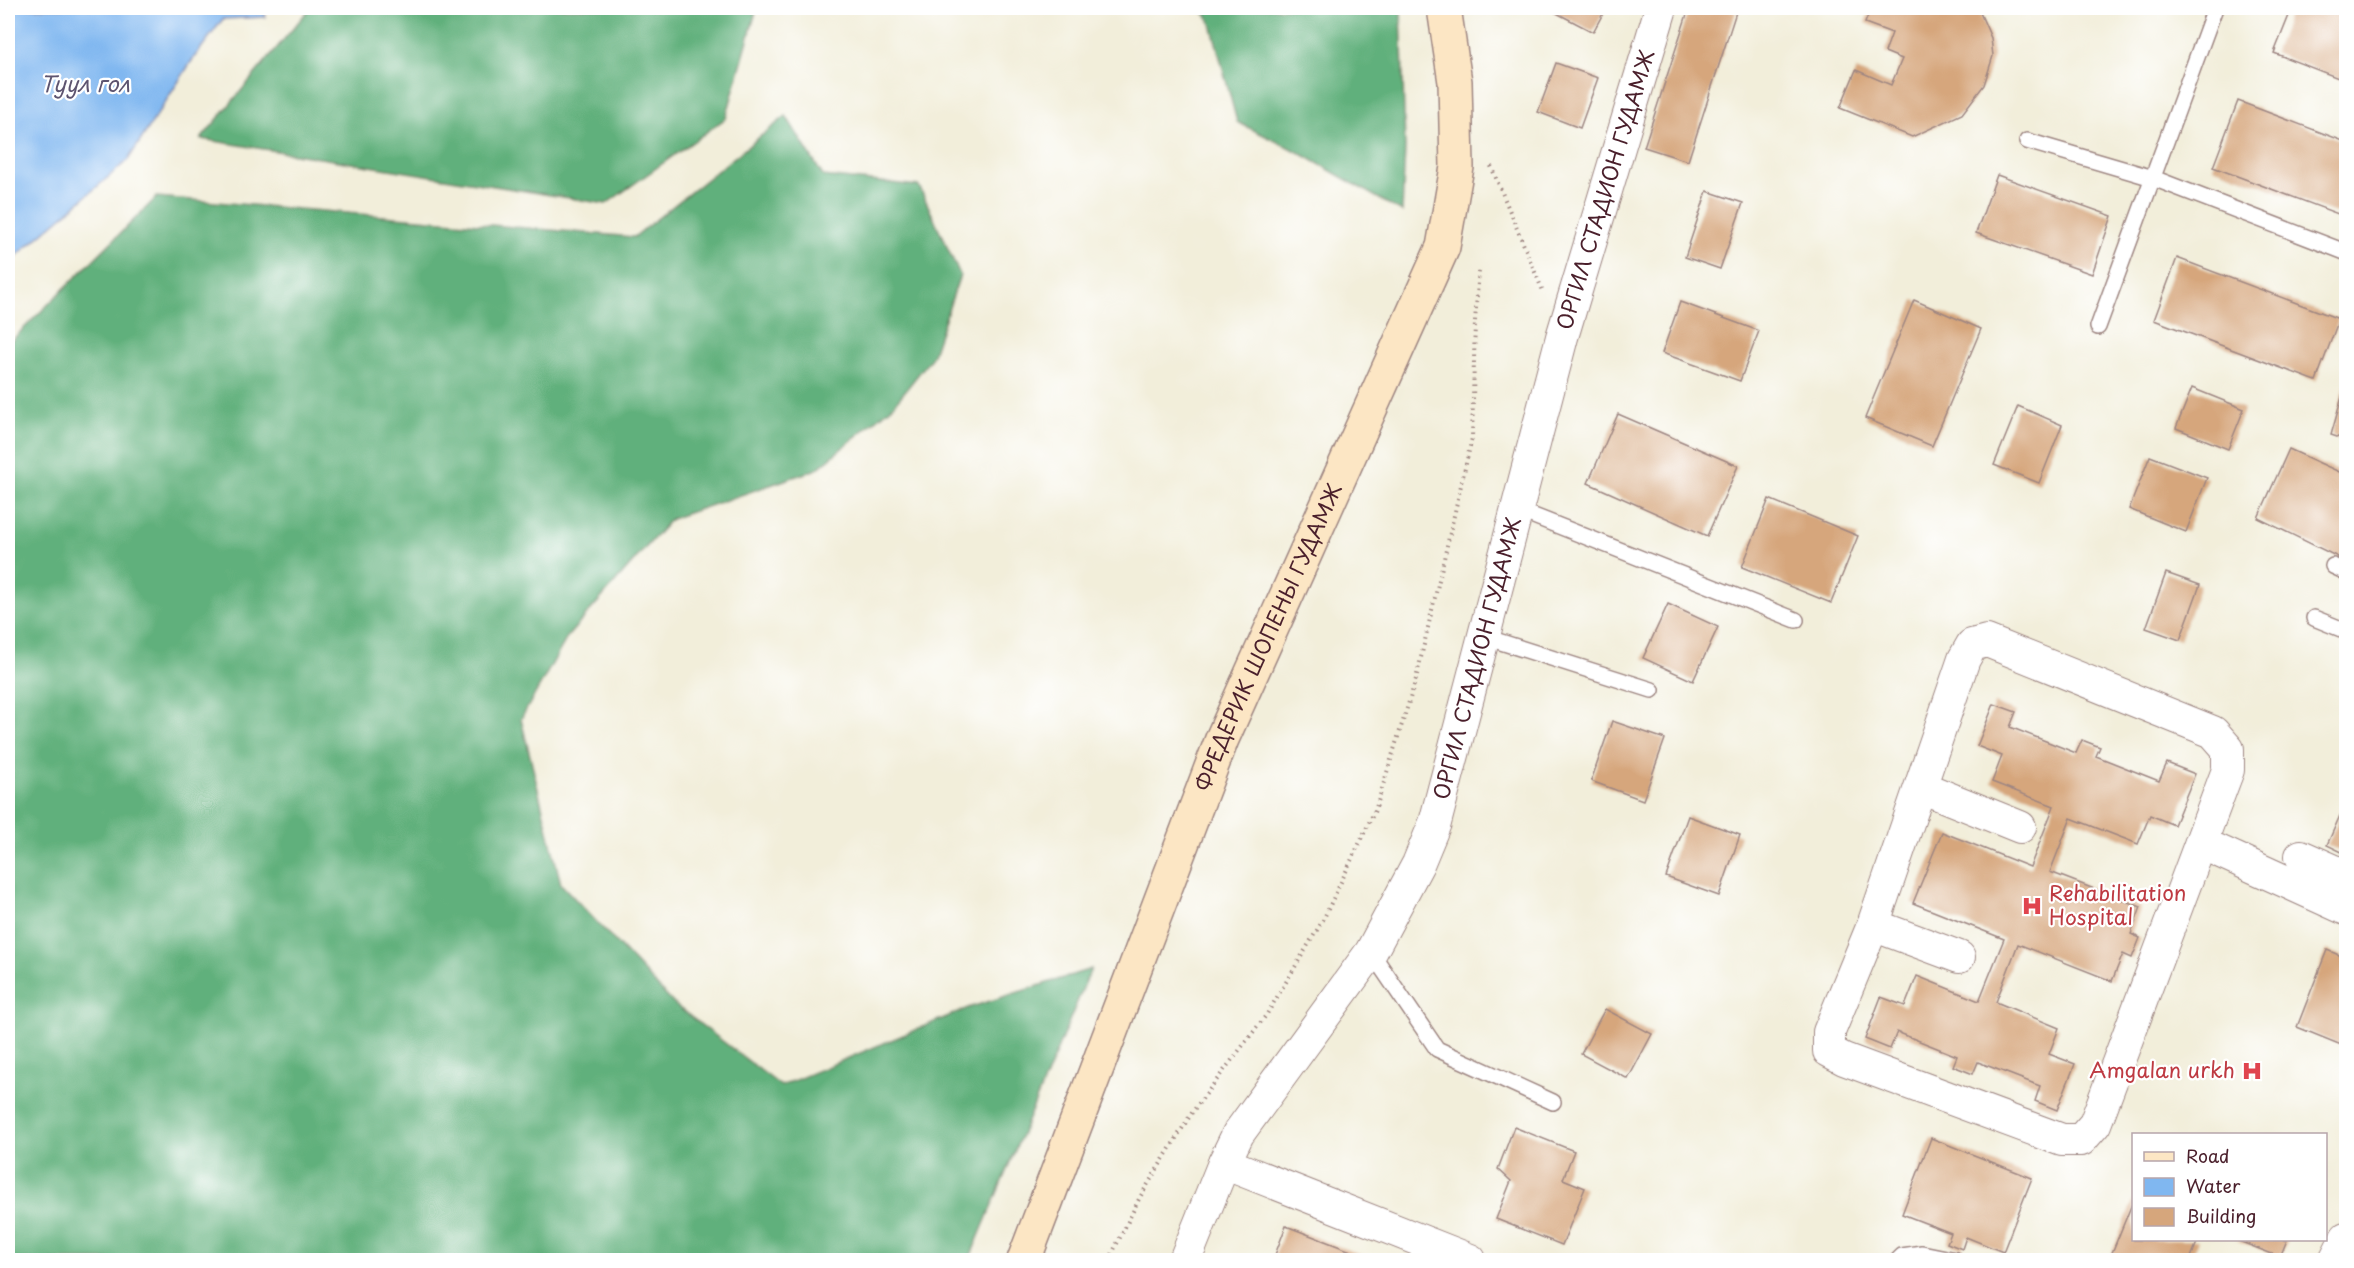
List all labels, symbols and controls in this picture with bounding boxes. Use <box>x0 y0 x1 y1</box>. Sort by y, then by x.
street label: ОРГИЛ СТАДИОН ГУДАМЖ <box>1547 46 1661 333</box>
water label: Туул гол <box>40 66 130 99</box>
street label: ФРЕДЕРИК ШОПЕНЫ ГУДАМЖ <box>1186 478 1349 795</box>
street label: ОРГИЛ СТАДИОН ГУДАМЖ <box>1424 514 1528 803</box>
place label: Rehabilitation Hospital <box>2049 876 2186 932</box>
hospital icon: Rehabilitation Hospital <box>2020 894 2044 918</box>
place label: Amgalan urkh <box>2089 1053 2235 1085</box>
hospital icon: Amgalan urkh <box>2240 1059 2264 1083</box>
legend <box>2132 1133 2327 1241</box>
text: Road <box>2186 1142 2230 1169</box>
text: Water <box>2186 1172 2241 1199</box>
text: Building <box>2186 1202 2256 1229</box>

